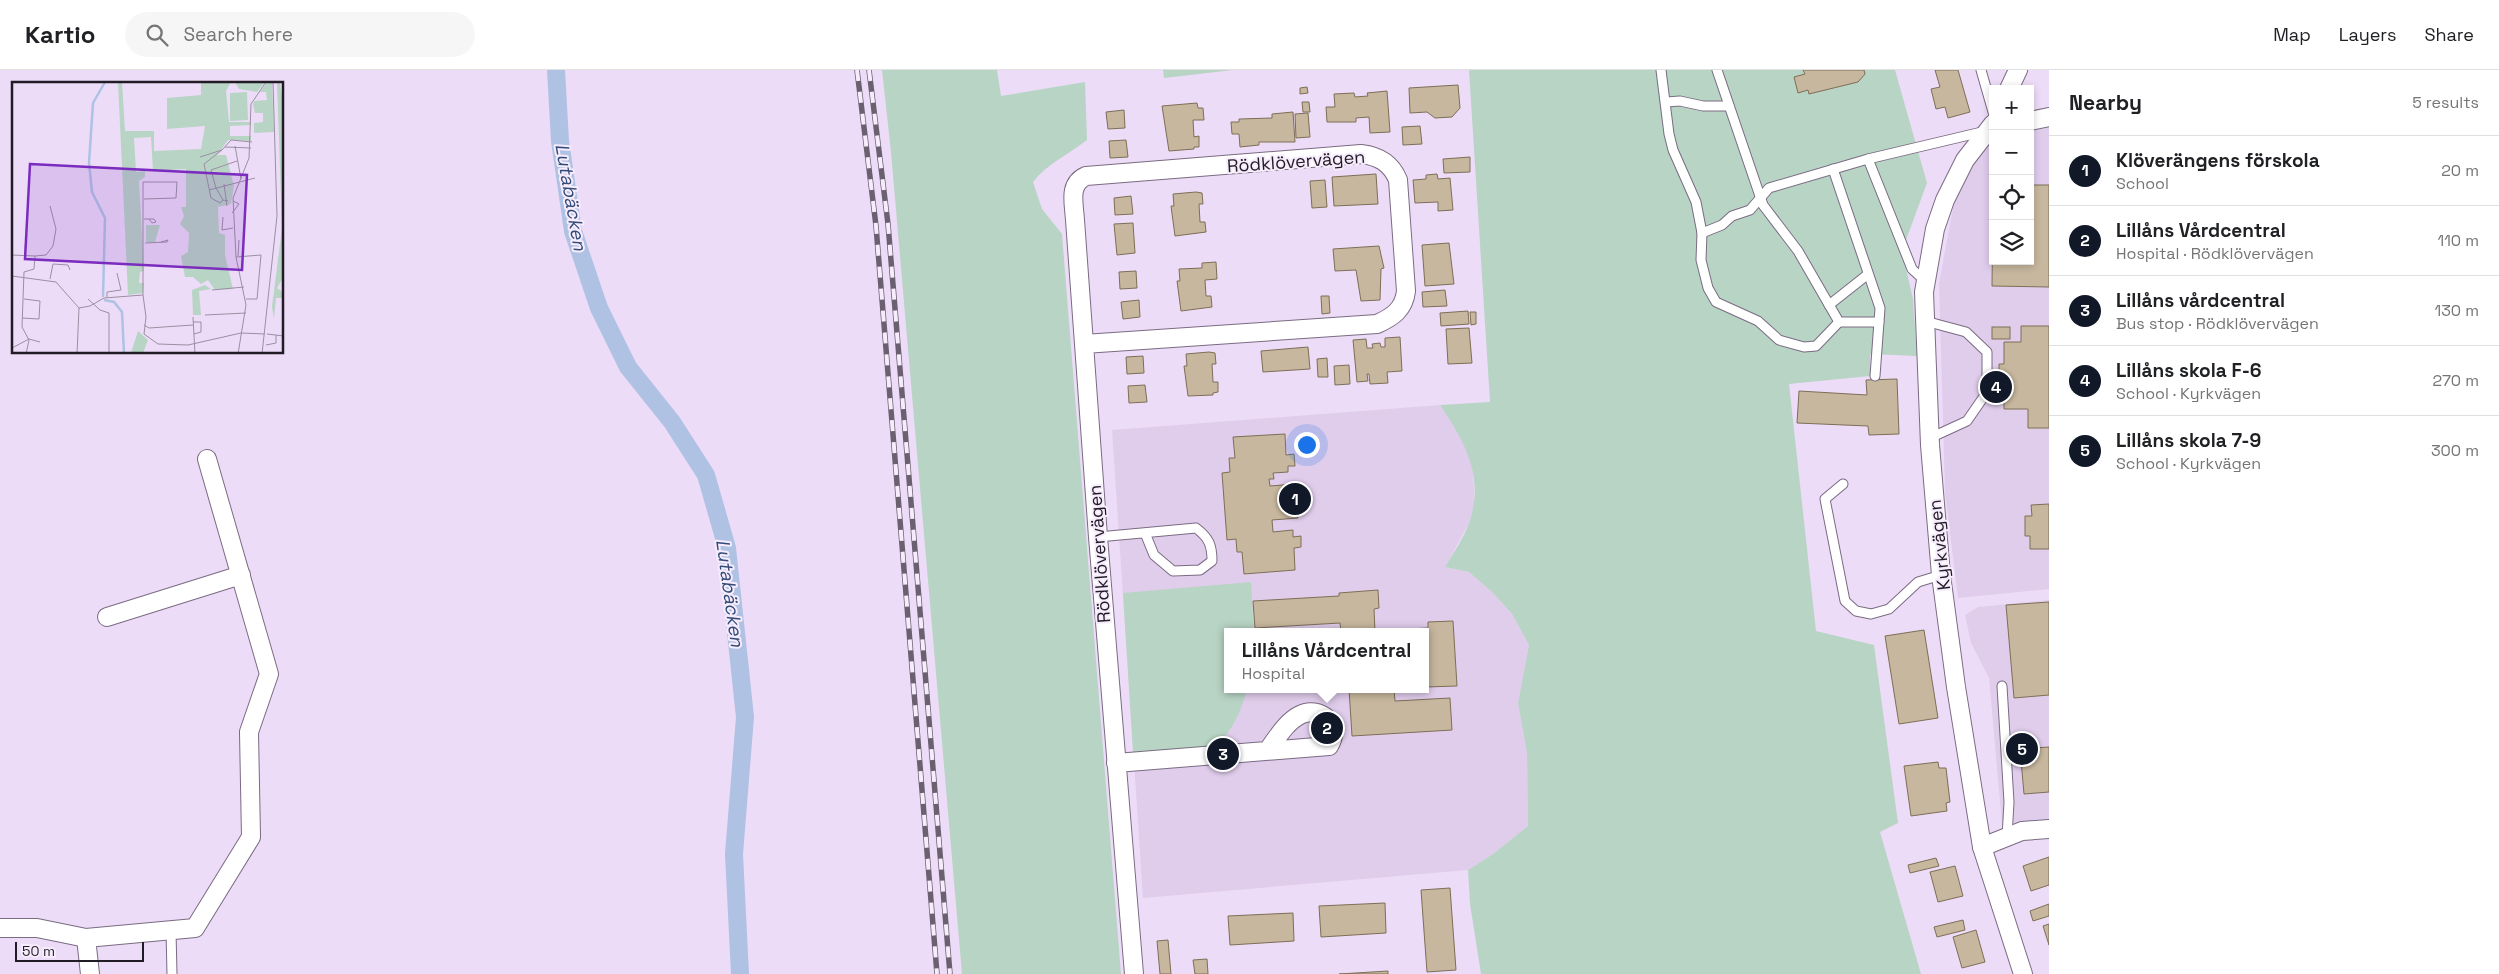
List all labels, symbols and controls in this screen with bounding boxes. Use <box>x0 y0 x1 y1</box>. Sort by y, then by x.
search box <box>125 12 475 57</box>
text: Kartio <box>25 19 95 50</box>
icon: search <box>143 21 171 49</box>
text: Search here <box>183 22 293 47</box>
text: Map <box>2273 23 2311 46</box>
text: Layers <box>2339 23 2396 46</box>
text: Share <box>2424 23 2474 46</box>
inset map <box>12 82 284 354</box>
map controls <box>1989 85 2034 265</box>
button: + <box>1989 85 2034 130</box>
text: Nearby <box>2069 89 2142 116</box>
text: 5 results <box>2412 92 2479 113</box>
button: − <box>1989 130 2034 175</box>
water label: Lutabäcken <box>549 141 593 253</box>
street label: Rödklövervägen <box>1226 145 1366 177</box>
text: Klöverängens förskola <box>2116 148 2320 173</box>
text: 1 <box>2081 160 2089 181</box>
text: 20 m <box>2441 160 2479 181</box>
text: School <box>2116 173 2169 194</box>
button: locate <box>1989 175 2034 220</box>
text: Lillåns Vårdcentral <box>2116 218 2286 243</box>
button: layers <box>1989 220 2034 265</box>
text: 2 <box>2080 230 2090 251</box>
text: 110 m <box>2437 230 2479 251</box>
text: Hospital · Rödklövervägen <box>2116 243 2314 264</box>
text: Lillåns vårdcentral <box>2116 288 2285 313</box>
text: 3 <box>2080 300 2090 321</box>
text: 130 m <box>2435 300 2479 321</box>
text: Bus stop · Rödklövervägen <box>2116 313 2319 334</box>
text: Lillåns skola F-6 <box>2116 358 2262 383</box>
pin: 4 <box>1980 368 2012 406</box>
text: 4 <box>2080 370 2090 391</box>
text: 270 m <box>2432 370 2479 391</box>
text: School · Kyrkvägen <box>2116 383 2261 404</box>
text: Lillåns skola 7-9 <box>2116 428 2261 453</box>
your location <box>1294 432 1320 458</box>
text: 5 <box>2080 440 2090 461</box>
text: 300 m <box>2431 440 2479 461</box>
text: School · Kyrkvägen <box>2116 453 2261 474</box>
pin: 1 <box>1279 480 1311 518</box>
street label: Rödklövervägen <box>1083 484 1115 624</box>
street label: Kyrkvägen <box>1923 499 1955 591</box>
water label: Lutabäcken <box>710 538 750 649</box>
popup <box>1224 628 1429 693</box>
text: Lillåns Vårdcentral <box>1242 638 1411 663</box>
text: Hospital <box>1242 663 1305 684</box>
pin: 2 <box>1311 709 1343 747</box>
pin: 5 <box>2006 730 2038 768</box>
pin: 3 <box>1207 735 1239 773</box>
scale bar <box>15 939 144 962</box>
text: 50 m <box>22 942 55 960</box>

